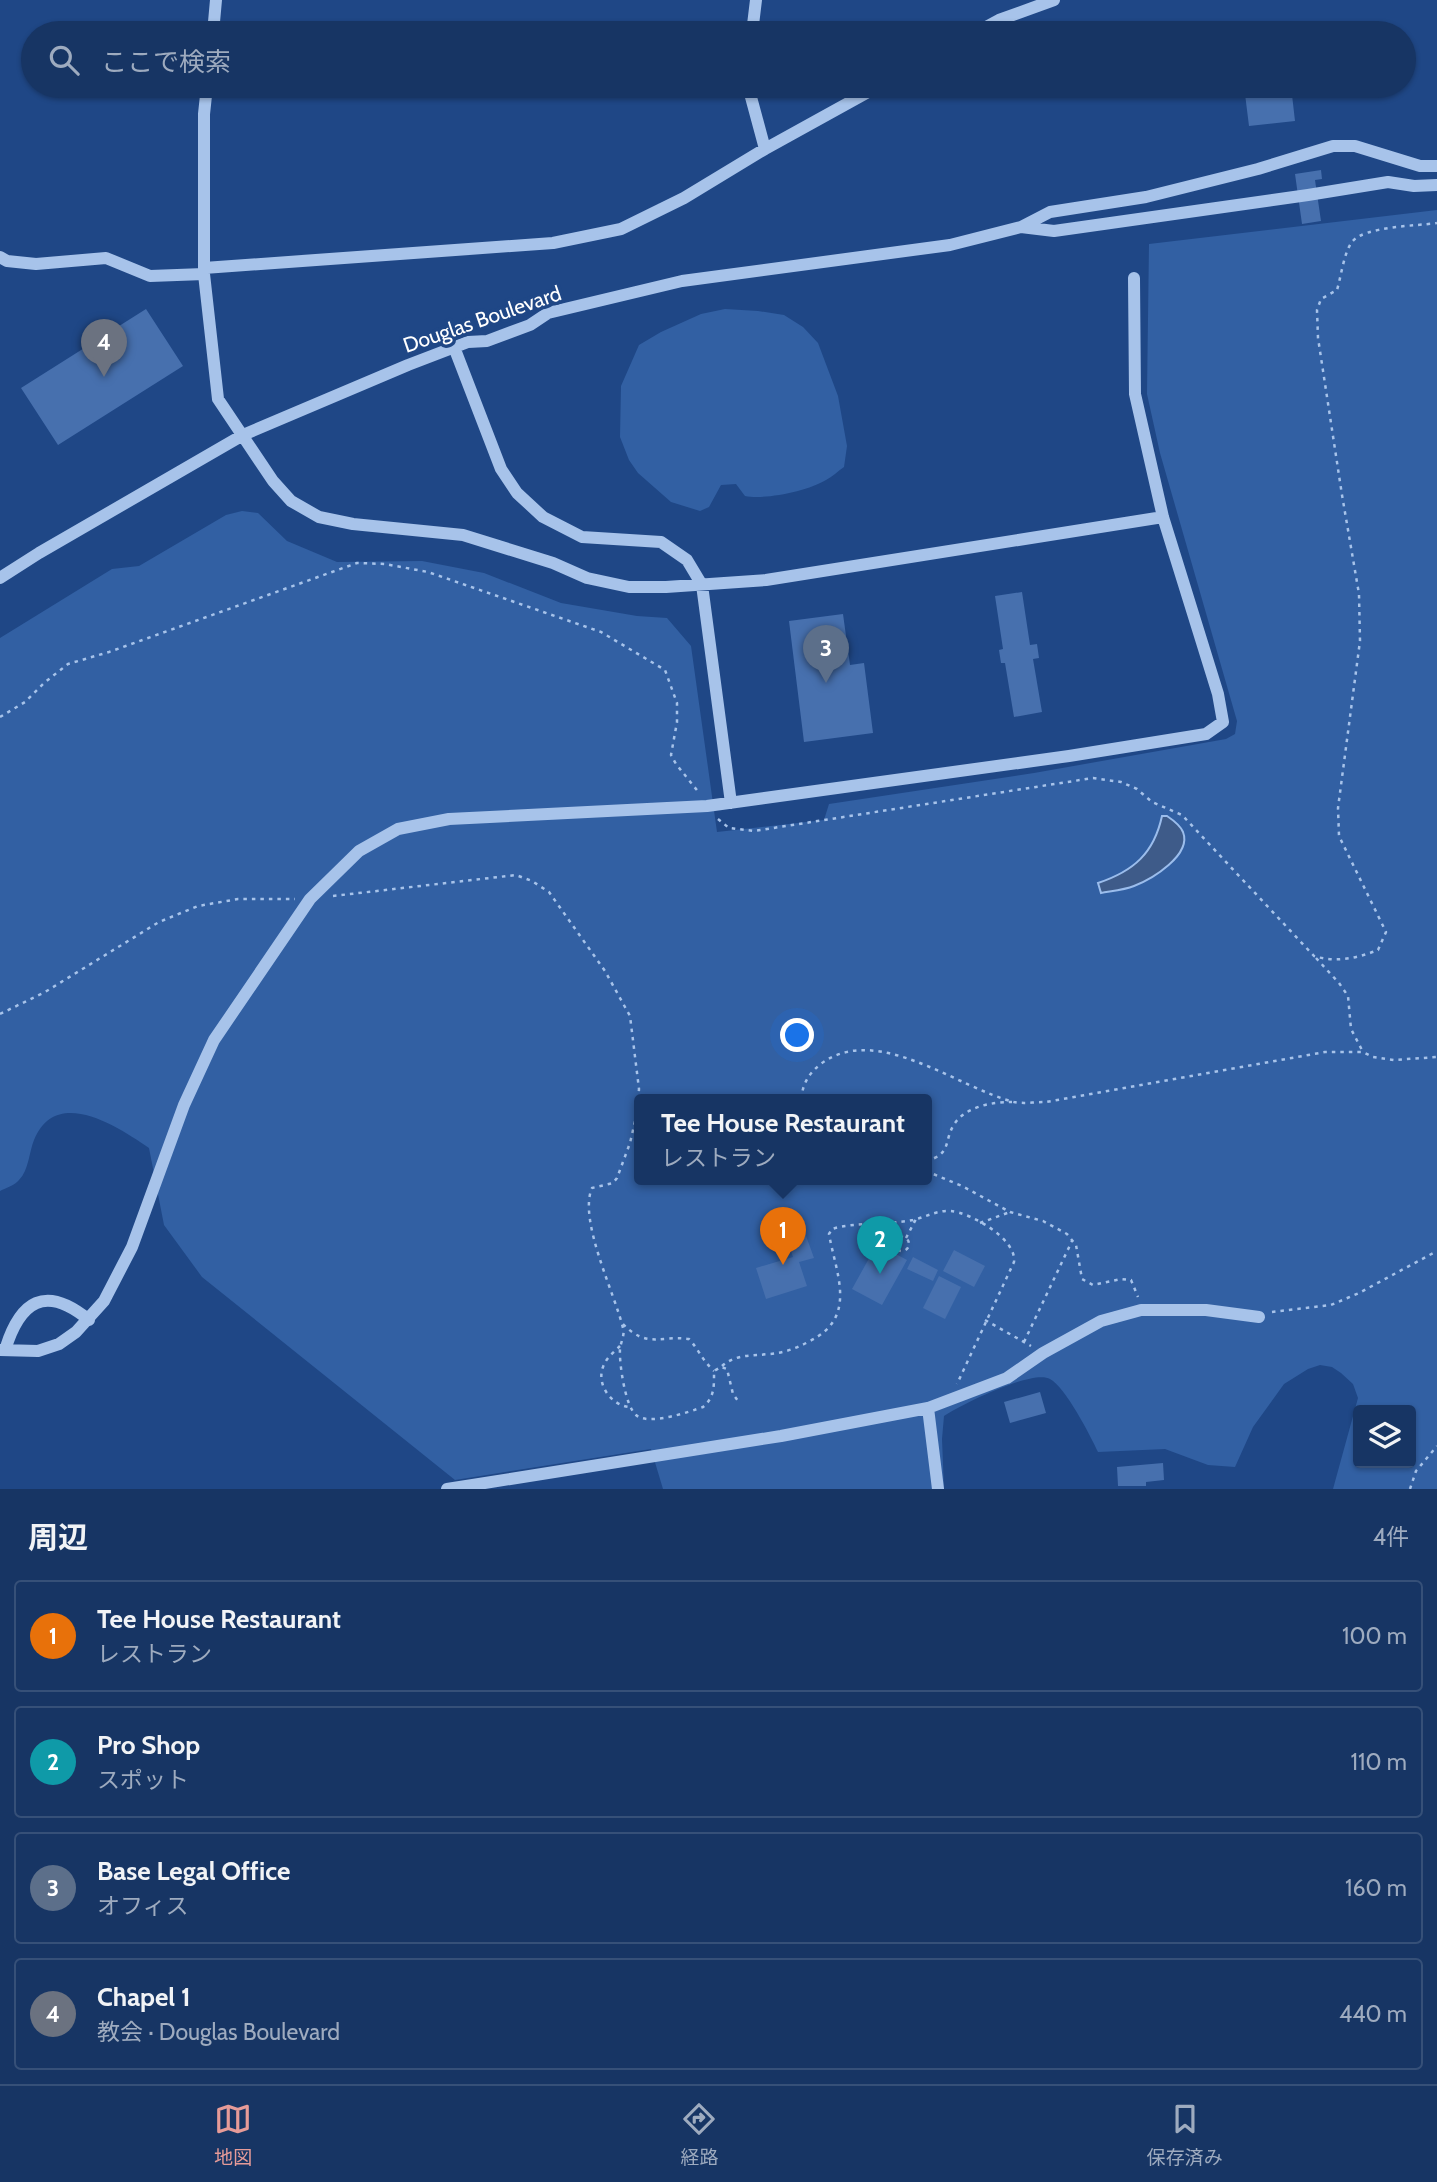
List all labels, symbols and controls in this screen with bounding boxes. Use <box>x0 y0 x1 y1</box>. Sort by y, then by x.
search box <box>21 21 1416 98</box>
icon: search <box>45 41 83 79</box>
text: ここで検索 <box>101 46 231 78</box>
street label: Douglas Boulevard <box>400 280 564 358</box>
pin: 4 <box>81 319 127 377</box>
pin: 3 <box>803 625 849 683</box>
your location <box>780 1018 814 1052</box>
popup <box>634 1094 932 1185</box>
text: Tee House Restaurant <box>661 1107 905 1139</box>
text: レストラン <box>661 1144 776 1172</box>
pin: 1 <box>760 1207 806 1265</box>
pin: 2 <box>857 1216 903 1274</box>
map controls <box>1353 1405 1416 1468</box>
button: layers <box>1353 1405 1416 1468</box>
text: 周辺 <box>28 1519 88 1556</box>
text: 4件 <box>1373 1523 1409 1551</box>
text: Tee House Restaurant <box>97 1603 341 1635</box>
text: 1 <box>49 1622 57 1650</box>
text: 100 m <box>1342 1622 1407 1650</box>
text: レストラン <box>97 1640 212 1668</box>
text: Pro Shop <box>97 1729 200 1761</box>
text: 2 <box>47 1748 59 1776</box>
text: 110 m <box>1351 1748 1407 1776</box>
text: スポット <box>97 1766 189 1794</box>
text: Base Legal Office <box>97 1855 290 1887</box>
text: 3 <box>47 1874 59 1902</box>
text: 160 m <box>1345 1874 1407 1902</box>
text: オフィス <box>97 1892 189 1920</box>
text: Chapel 1 <box>97 1981 191 2013</box>
text: 4 <box>46 2000 60 2028</box>
text: 440 m <box>1339 2000 1407 2028</box>
text: 教会 · Douglas Boulevard <box>97 2018 340 2046</box>
tab: 地図 <box>214 2100 252 2169</box>
tab: 経路 <box>680 2100 719 2169</box>
tab: 保存済み <box>1147 2100 1223 2169</box>

